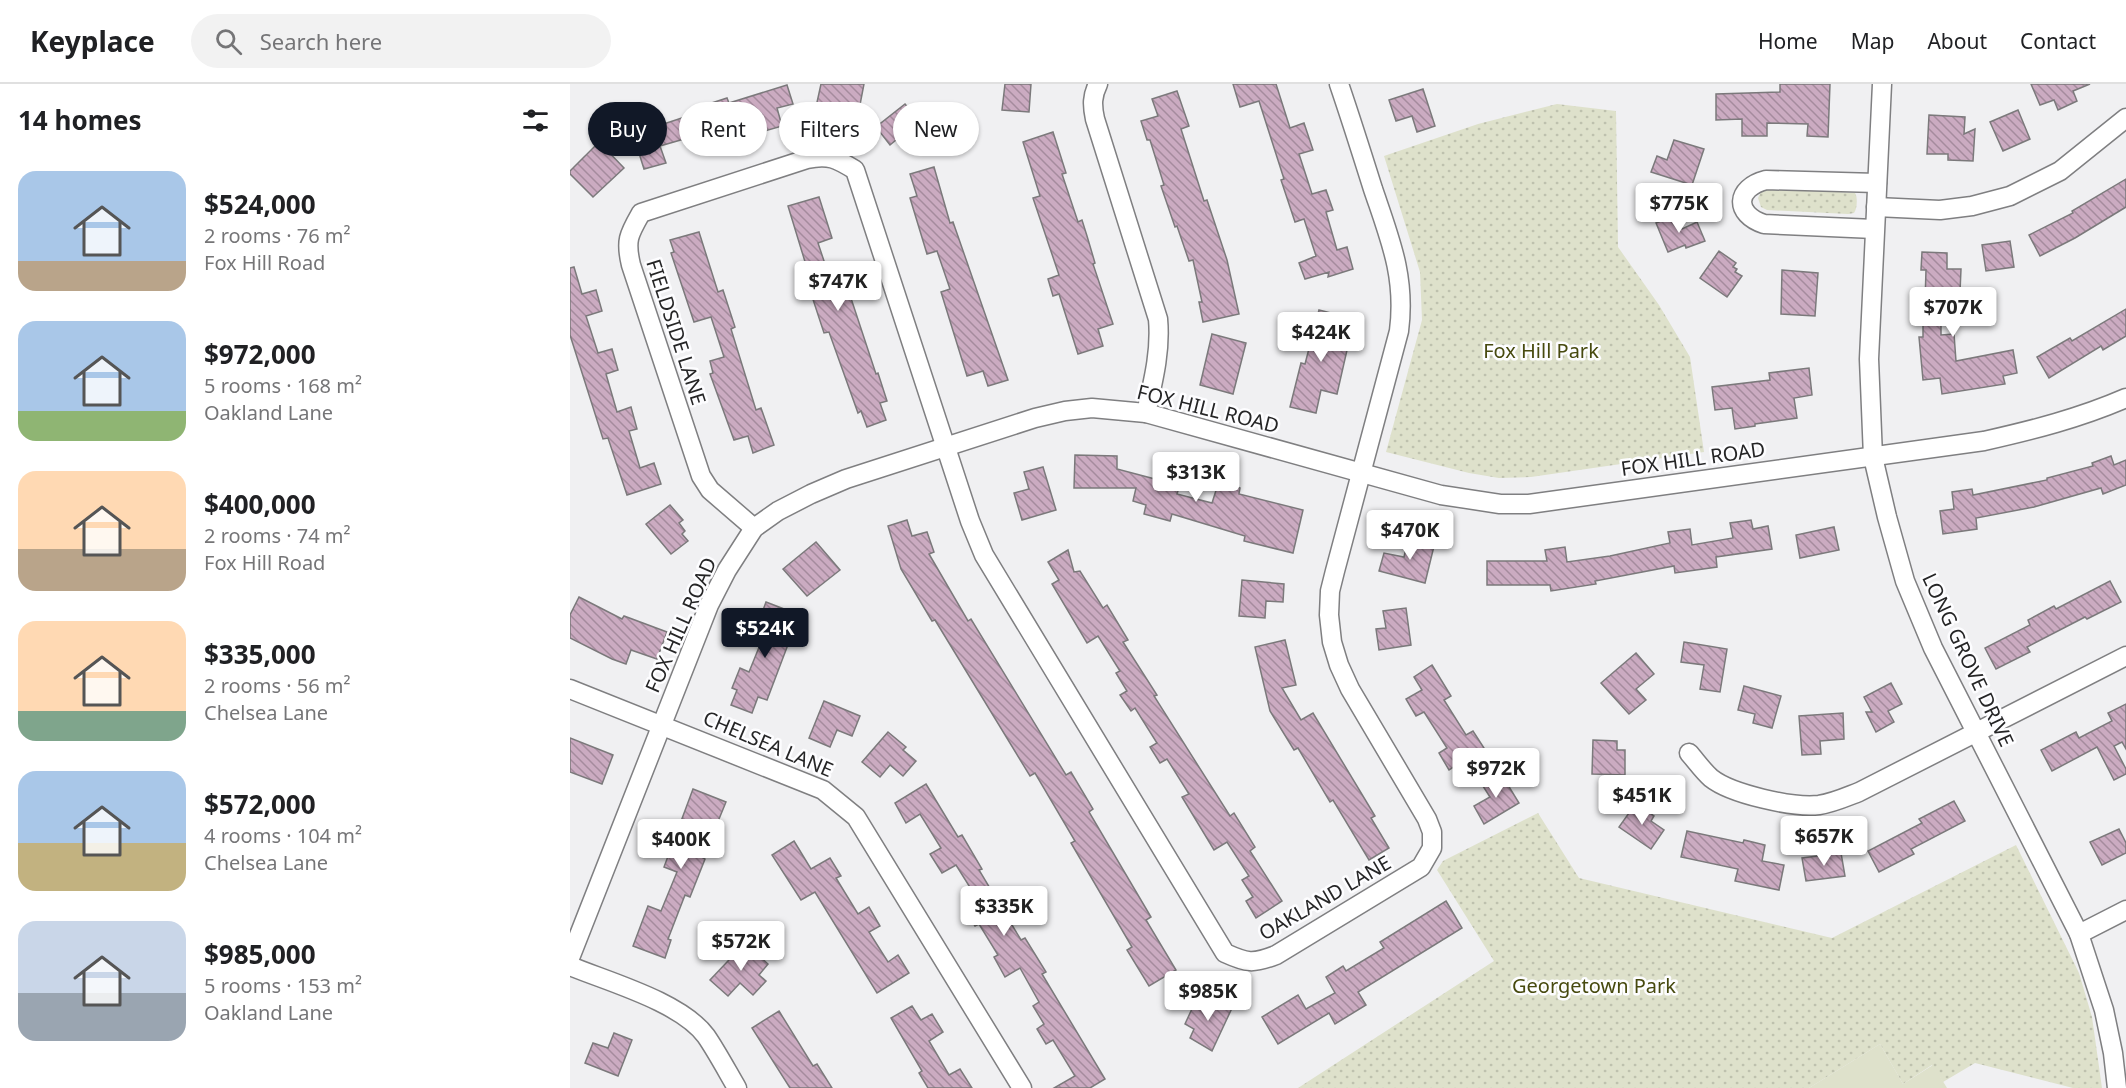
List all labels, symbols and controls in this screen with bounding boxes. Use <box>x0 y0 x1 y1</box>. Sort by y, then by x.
search box <box>191 14 611 68</box>
text: Keyplace <box>30 22 155 60</box>
icon: search <box>212 25 245 58</box>
text: Search here <box>260 26 382 56</box>
text: Home <box>1758 27 1818 55</box>
text: Map <box>1851 27 1894 55</box>
text: About <box>1927 27 1987 55</box>
text: Contact <box>2020 27 2096 55</box>
text: 14 homes <box>18 102 142 138</box>
chip: Buy <box>588 102 667 156</box>
chip: Rent <box>679 102 767 156</box>
chip: Filters <box>779 102 881 156</box>
chip: New <box>893 102 979 156</box>
icon: filters <box>519 104 552 137</box>
pin: $775K <box>1637 183 1721 234</box>
text: $524,000 <box>204 186 316 222</box>
text: $775K <box>1649 189 1709 216</box>
icon: home <box>66 195 138 267</box>
text: 2 rooms · 76 m² <box>204 222 351 249</box>
text: Fox Hill Road <box>204 249 325 276</box>
street label: FIELDSIDE LANE <box>640 256 713 408</box>
pin: $747K <box>796 261 880 312</box>
text: $747K <box>808 267 868 294</box>
pin: $707K <box>1911 287 1995 338</box>
text: $707K <box>1923 293 1983 320</box>
pin: $424K <box>1279 312 1363 363</box>
text: $424K <box>1291 318 1351 345</box>
text: $972,000 <box>204 336 316 372</box>
park label: Fox Hill Park <box>1483 337 1599 364</box>
icon: home <box>66 345 138 417</box>
text: 5 rooms · 168 m² <box>204 372 362 399</box>
street label: FOX HILL ROAD <box>1134 378 1282 439</box>
text: Oakland Lane <box>204 399 333 426</box>
street label: FOX HILL ROAD <box>1619 435 1767 482</box>
pin: $313K <box>1154 452 1238 503</box>
text: $313K <box>1166 458 1226 485</box>
text: $400,000 <box>204 486 316 522</box>
icon: home <box>66 495 138 567</box>
pin: $470K <box>1368 510 1452 561</box>
text: $470K <box>1380 516 1440 543</box>
text: 2 rooms · 74 m² <box>204 522 351 549</box>
text: Fox Hill Road <box>204 549 325 576</box>
street label: FOX HILL ROAD <box>639 553 722 697</box>
street label: LONG GROVE DRIVE <box>1916 569 2020 751</box>
pin: $524K <box>723 608 807 659</box>
text: $524K <box>735 614 795 641</box>
text: $335,000 <box>204 636 316 672</box>
icon: home <box>66 645 138 717</box>
text: 2 rooms · 56 m² <box>204 672 351 699</box>
text: Chelsea Lane <box>204 699 328 726</box>
street label: CHELSEA LANE <box>699 704 837 783</box>
pin: $972K <box>1454 748 1538 799</box>
text: $972K <box>1466 754 1526 781</box>
pin: $451K <box>1600 775 1684 826</box>
text: $451K <box>1612 781 1672 808</box>
text: $572,000 <box>204 786 316 822</box>
icon: home <box>66 795 138 867</box>
pin: $657K <box>1782 816 1866 867</box>
pin: $400K <box>639 819 723 870</box>
text: 4 rooms · 104 m² <box>204 822 362 849</box>
text: $657K <box>1794 822 1854 849</box>
text: $400K <box>651 825 711 852</box>
text: Chelsea Lane <box>204 849 328 876</box>
street label: OAKLAND LANE <box>1254 849 1396 946</box>
pin: $335K <box>962 886 1046 937</box>
text: $335K <box>974 892 1034 919</box>
pin: $572K <box>699 921 783 972</box>
text: $572K <box>711 927 771 954</box>
text: $985,000 <box>204 936 316 972</box>
icon: home <box>66 945 138 1017</box>
pin: $985K <box>1166 971 1250 1022</box>
text: 5 rooms · 153 m² <box>204 972 362 999</box>
park label: Georgetown Park <box>1512 972 1676 999</box>
text: $985K <box>1178 977 1238 1004</box>
text: Oakland Lane <box>204 999 333 1026</box>

